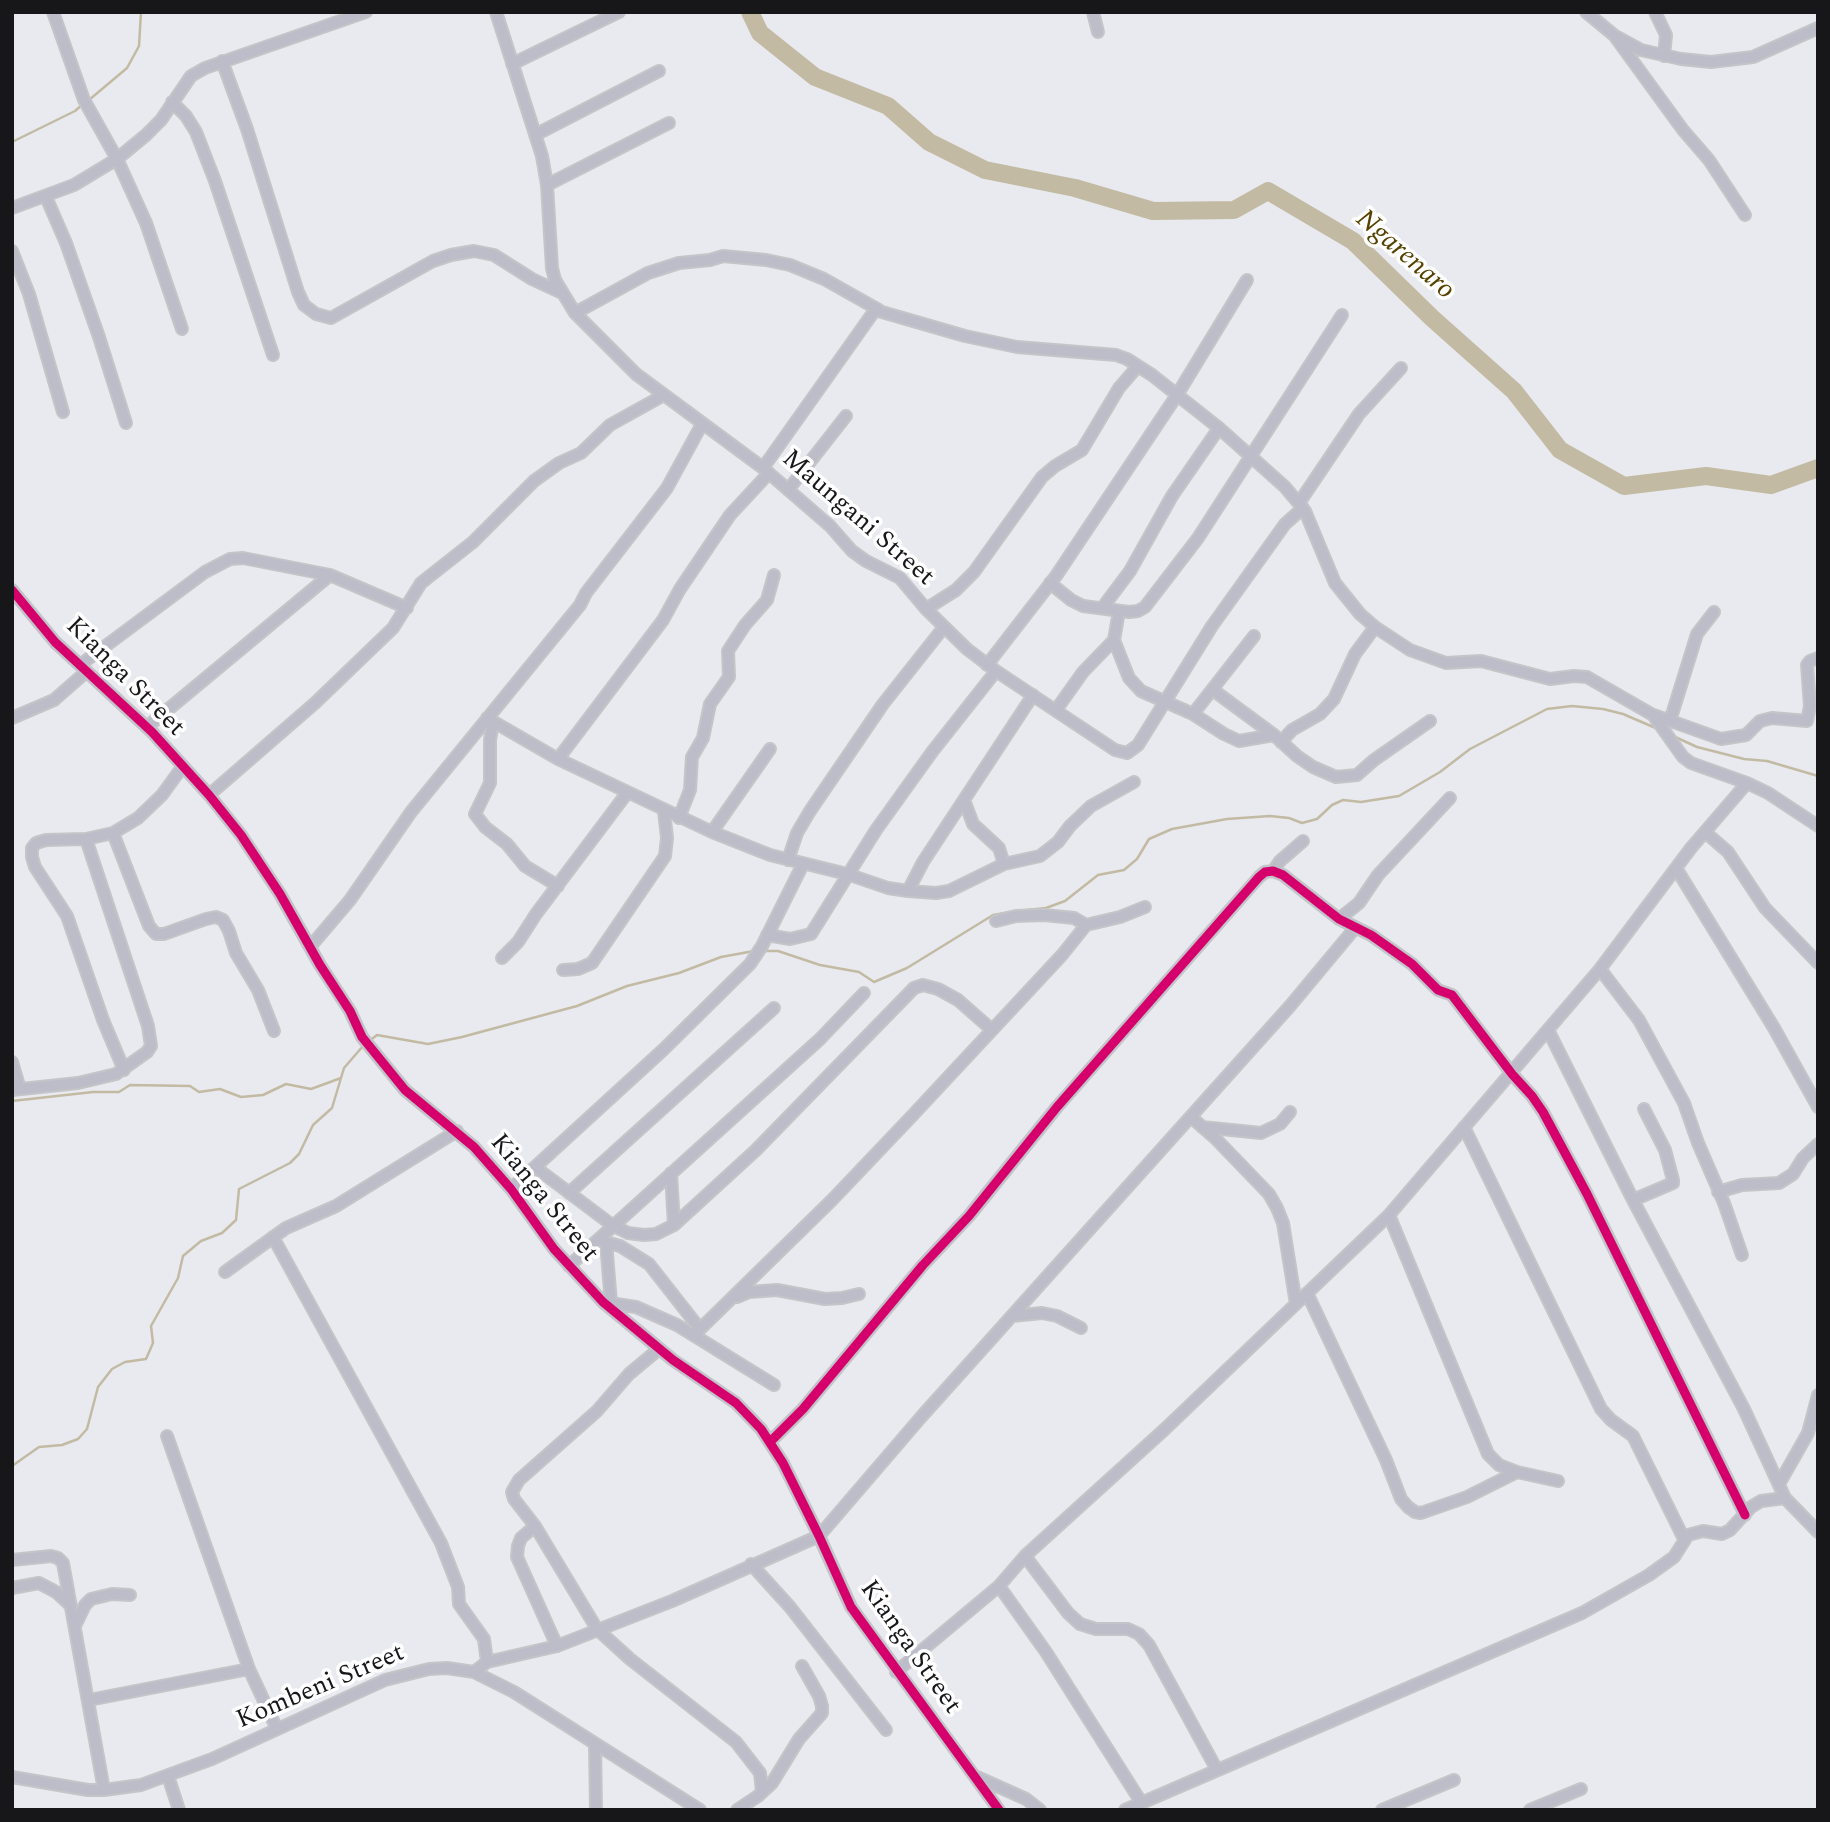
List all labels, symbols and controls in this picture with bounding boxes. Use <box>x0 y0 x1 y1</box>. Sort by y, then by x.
water label: Ngarenaro <box>1347 204 1461 308</box>
street label: Maungani Street <box>774 444 940 594</box>
street label: Kianga Street <box>58 612 190 744</box>
street label: Kianga Street <box>482 1129 604 1269</box>
street label: Kianga Street <box>852 1575 966 1721</box>
street label: Kombeni Street <box>232 1639 410 1737</box>

